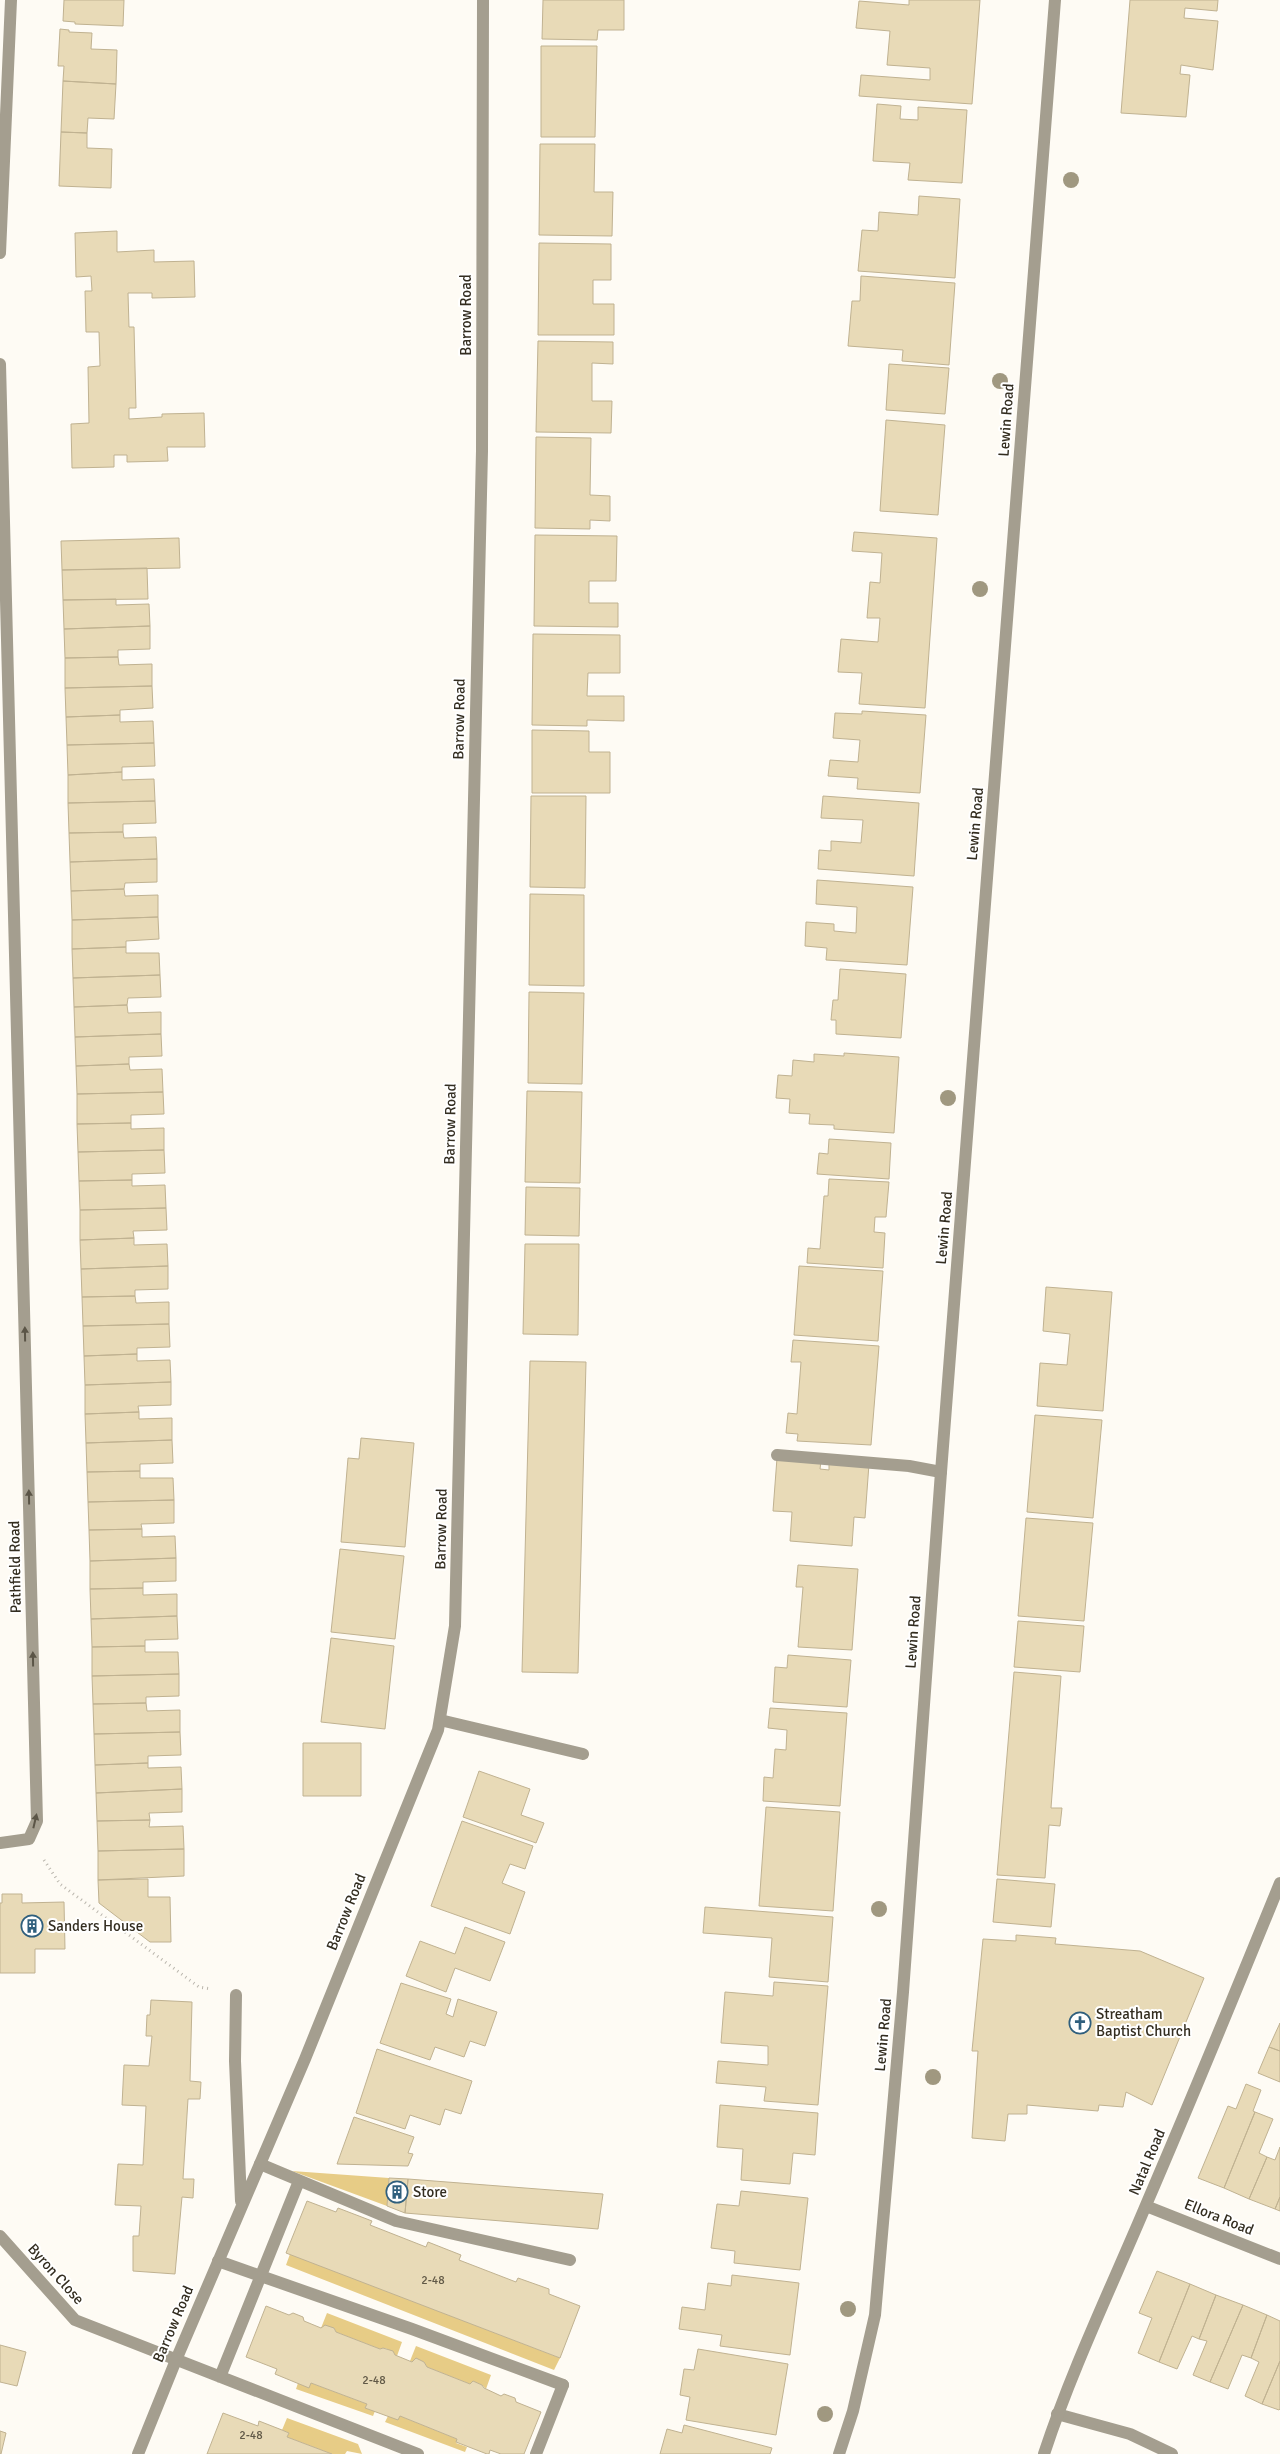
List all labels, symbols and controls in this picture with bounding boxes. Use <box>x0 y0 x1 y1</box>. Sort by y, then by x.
street label: Barrow Road <box>457 274 475 356</box>
street label: Lewin Road <box>994 383 1018 457</box>
street label: Barrow Road <box>449 678 469 760</box>
street label: Lewin Road <box>963 787 987 861</box>
street label: Barrow Road <box>440 1083 460 1165</box>
street label: Lewin Road <box>932 1191 956 1265</box>
one-way arrow <box>21 1326 29 1342</box>
street label: Barrow Road <box>431 1488 451 1570</box>
one-way arrow <box>25 1489 33 1505</box>
street label: Pathfield Road <box>5 1520 25 1614</box>
street label: Lewin Road <box>901 1595 925 1669</box>
one-way arrow <box>29 1651 37 1667</box>
one-way arrow <box>31 1814 39 1829</box>
street label: Barrow Road <box>322 1871 370 1953</box>
building icon: Sanders House <box>20 1914 44 1938</box>
place label: Sanders House <box>48 1917 143 1935</box>
street label: Lewin Road <box>871 1998 895 2072</box>
place label: Streatham Baptist Church <box>1096 2005 1191 2040</box>
church icon: Streatham Baptist Church <box>1068 2011 1092 2035</box>
street label: Natal Road <box>1125 2126 1169 2198</box>
building icon: Store <box>385 2180 409 2204</box>
place label: Store <box>413 2183 447 2201</box>
street label: Ellora Road <box>1182 2195 1256 2239</box>
street label: Byron Close <box>24 2240 88 2308</box>
house number: 2-48 <box>421 2273 445 2288</box>
street label: Barrow Road <box>149 2283 197 2365</box>
house number: 2-48 <box>362 2373 386 2388</box>
house number: 2-48 <box>239 2428 263 2443</box>

